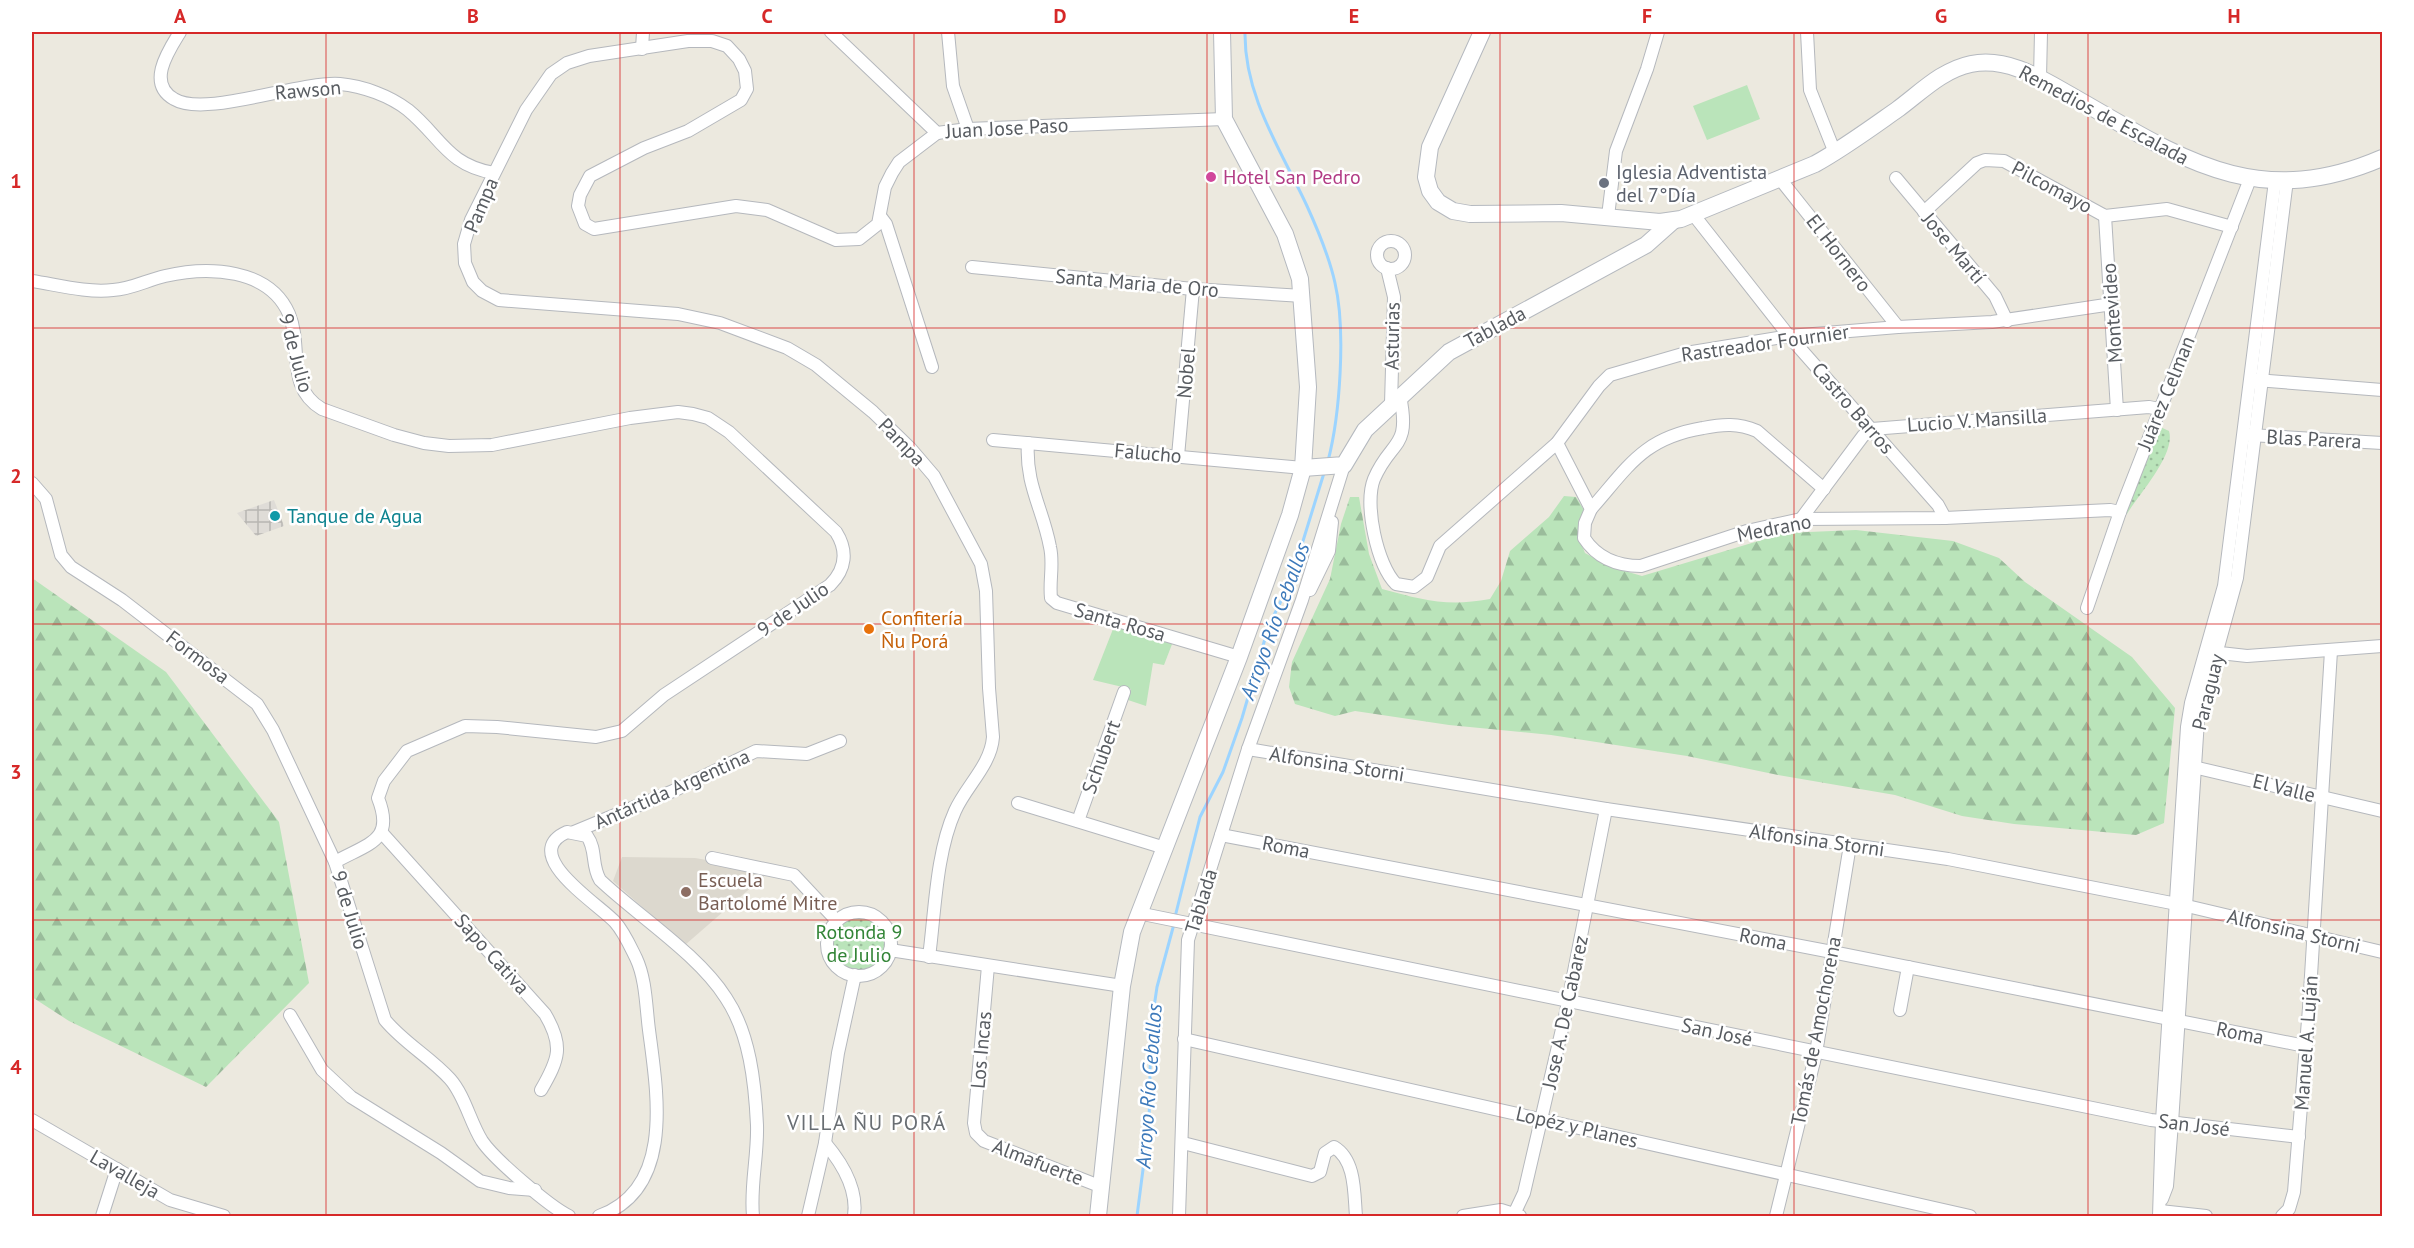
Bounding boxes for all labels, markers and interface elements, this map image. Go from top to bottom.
text: A [174,3,187,29]
text: B [467,3,479,29]
text: C [761,3,773,29]
text: D [1054,3,1067,29]
text: E [1349,3,1359,29]
text: F [1642,3,1652,29]
text: G [1935,3,1947,29]
text: H [2227,3,2241,29]
street label: Remedios de Escalada [2015,59,2193,171]
street label: Rawson [274,74,342,106]
street label: Juan Jose Paso [944,112,1069,144]
street label: Pilcomayo [2007,155,2097,219]
place label: Iglesia Adventista del 7°Día [1616,159,1767,208]
place label: Hotel San Pedro [1223,164,1361,190]
text: 1 [10,168,22,194]
marker: Hotel San Pedro [1204,170,1218,184]
street label: Pampa [458,174,504,236]
marker: Iglesia Adventista del 7°Día [1597,176,1611,190]
street label: Jose Martí [1916,206,1992,289]
street label: El Hornero [1801,209,1877,297]
street label: Montevideo [2096,262,2128,364]
street label: Santa Maria de Oro [1054,263,1220,303]
street label: Tablada [1460,300,1530,354]
street label: Asturias [1378,302,1406,370]
street label: 9 de Julio [273,311,319,395]
street label: Rastreador Fournier [1679,318,1851,368]
street label: Juárez Celman [2131,332,2201,455]
street label: Nobel [1171,346,1201,400]
street label: Castro Barros [1806,357,1900,459]
street label: Lucio V. Mansilla [1906,402,2048,438]
street label: Pampa [873,412,931,472]
street label: Blas Parera [2266,424,2362,454]
street label: Falucho [1113,437,1183,469]
text: 2 [10,463,22,489]
place label: Tanque de Agua [287,503,422,529]
street label: Medrano [1735,508,1813,548]
marker: Tanque de Agua [268,509,282,523]
water label: Arroyo Río Ceballos [1233,538,1316,704]
street label: 9 de Julio [752,576,834,642]
street label: Santa Rosa [1071,597,1169,647]
place label: Confitería Ñu Porá [881,605,963,654]
marker: Confitería Ñu Porá [862,622,876,636]
street label: Formosa [161,625,235,689]
street label: Paraguay [2186,650,2230,733]
street label: Schubert [1076,716,1126,797]
street label: Alfonsina Storni [1268,740,1406,788]
street label: Antártida Argentina [590,743,754,835]
text: 3 [10,759,22,785]
street label: El Valle [2250,768,2318,808]
street label: Alfonsina Storni [1748,818,1886,862]
street label: Roma [1260,830,1312,864]
street label: Tablada [1179,866,1223,936]
street label: 9 de Julio [326,867,374,953]
place label: Escuela Bartolomé Mitre [698,867,838,916]
marker: Escuela Bartolomé Mitre [679,885,693,899]
street label: Alfonsina Storni [2225,903,2363,959]
street label: Sapo Cativa [449,908,535,1000]
park label: Rotonda 9 de Julio [816,919,902,968]
street label: Roma [1737,922,1789,956]
street label: Jose A. De Cabarez [1536,933,1594,1092]
street label: Tomás de Amochorena [1785,934,1847,1128]
street label: Manuel A. Luján [2288,975,2324,1111]
water label: Arroyo Río Ceballos [1129,1002,1168,1170]
street label: Los Incas [965,1010,997,1090]
street label: San José [1679,1012,1755,1052]
street label: Roma [2214,1016,2266,1050]
text: 4 [10,1054,22,1080]
street label: Lopéz y Planes [1513,1100,1641,1154]
street label: San José [2157,1108,2231,1142]
district label: VILLA ÑU PORÁ [786,1109,947,1136]
street label: Almafuerte [989,1133,1087,1191]
street label: Lavalleja [85,1144,165,1204]

